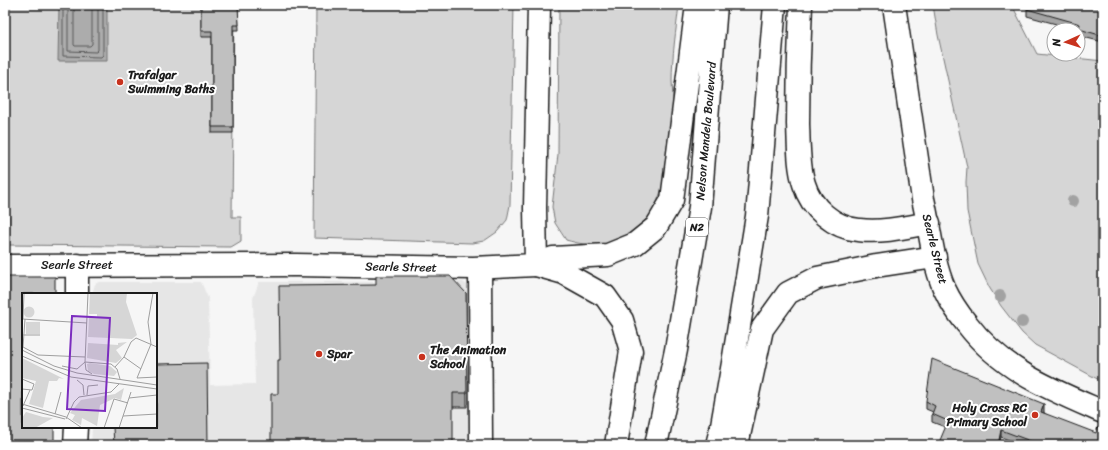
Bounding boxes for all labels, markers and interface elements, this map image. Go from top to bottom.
north arrow [1046,22,1086,62]
text: N [1047,38,1066,48]
street label: Nelson Mandela Boulevard [689,59,723,201]
place label: Trafalgar Swimming Baths [127,64,215,100]
marker: Trafalgar Swimming Baths [115,77,125,87]
street label: Searle Street [916,211,954,287]
road number: N2 [686,218,708,236]
street label: Searle Street [41,254,113,276]
street label: Searle Street [365,255,437,279]
inset map [22,293,157,428]
place label: The Animation School [429,339,507,375]
place label: Spar [326,343,353,365]
marker: Spar [314,349,324,359]
marker: The Animation School [417,352,427,362]
place label: Holy Cross RC Primary School [947,397,1028,433]
marker: Holy Cross RC Primary School [1030,410,1040,420]

